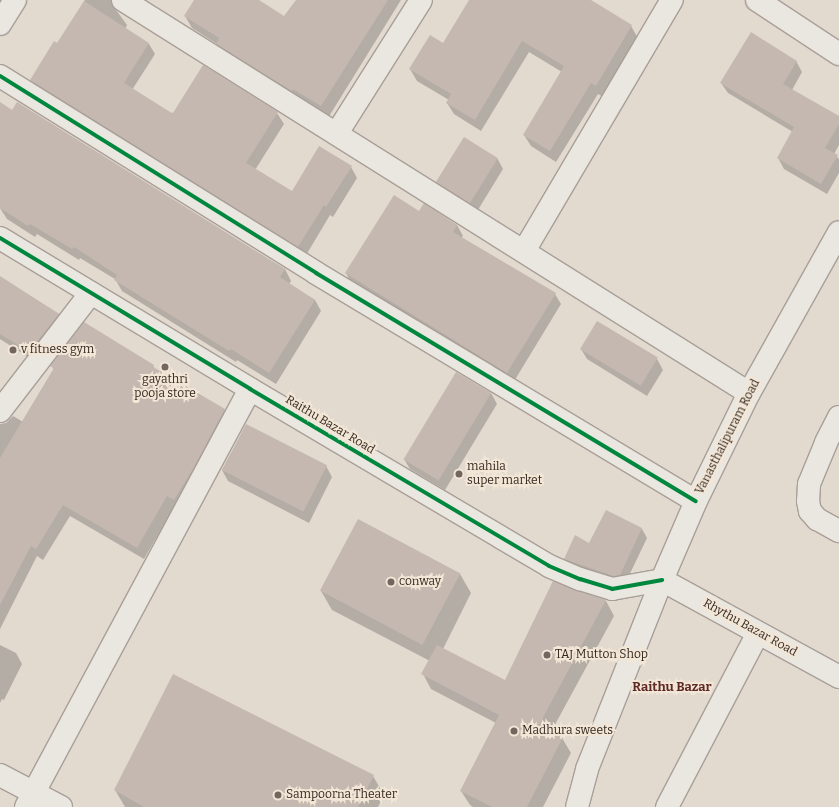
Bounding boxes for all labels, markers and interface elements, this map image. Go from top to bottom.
place label: v fitness gym [21,343,94,357]
marker: v fitness gym [8,345,18,355]
marker: gayathri pooja store [160,362,170,372]
place label: gayathri pooja store [134,373,196,401]
street label: Vanasthalipuram Road [693,377,763,497]
street label: Raithu Bazar Road [283,393,377,457]
place label: mahila super market [467,460,542,488]
marker: mahila super market [454,469,464,479]
place label: conway [399,575,441,589]
marker: conway [386,577,396,587]
street label: Rhythu Bazar Road [700,596,800,660]
place label: TAJ Mutton Shop [555,648,648,662]
marker: TAJ Mutton Shop [542,650,552,660]
district label: Raithu Bazar [632,679,712,695]
place label: Madhura sweets [522,724,613,738]
marker: Madhura sweets [509,726,519,736]
place label: Sampoorna Theater [286,788,397,802]
marker: Sampoorna Theater [273,790,283,800]

